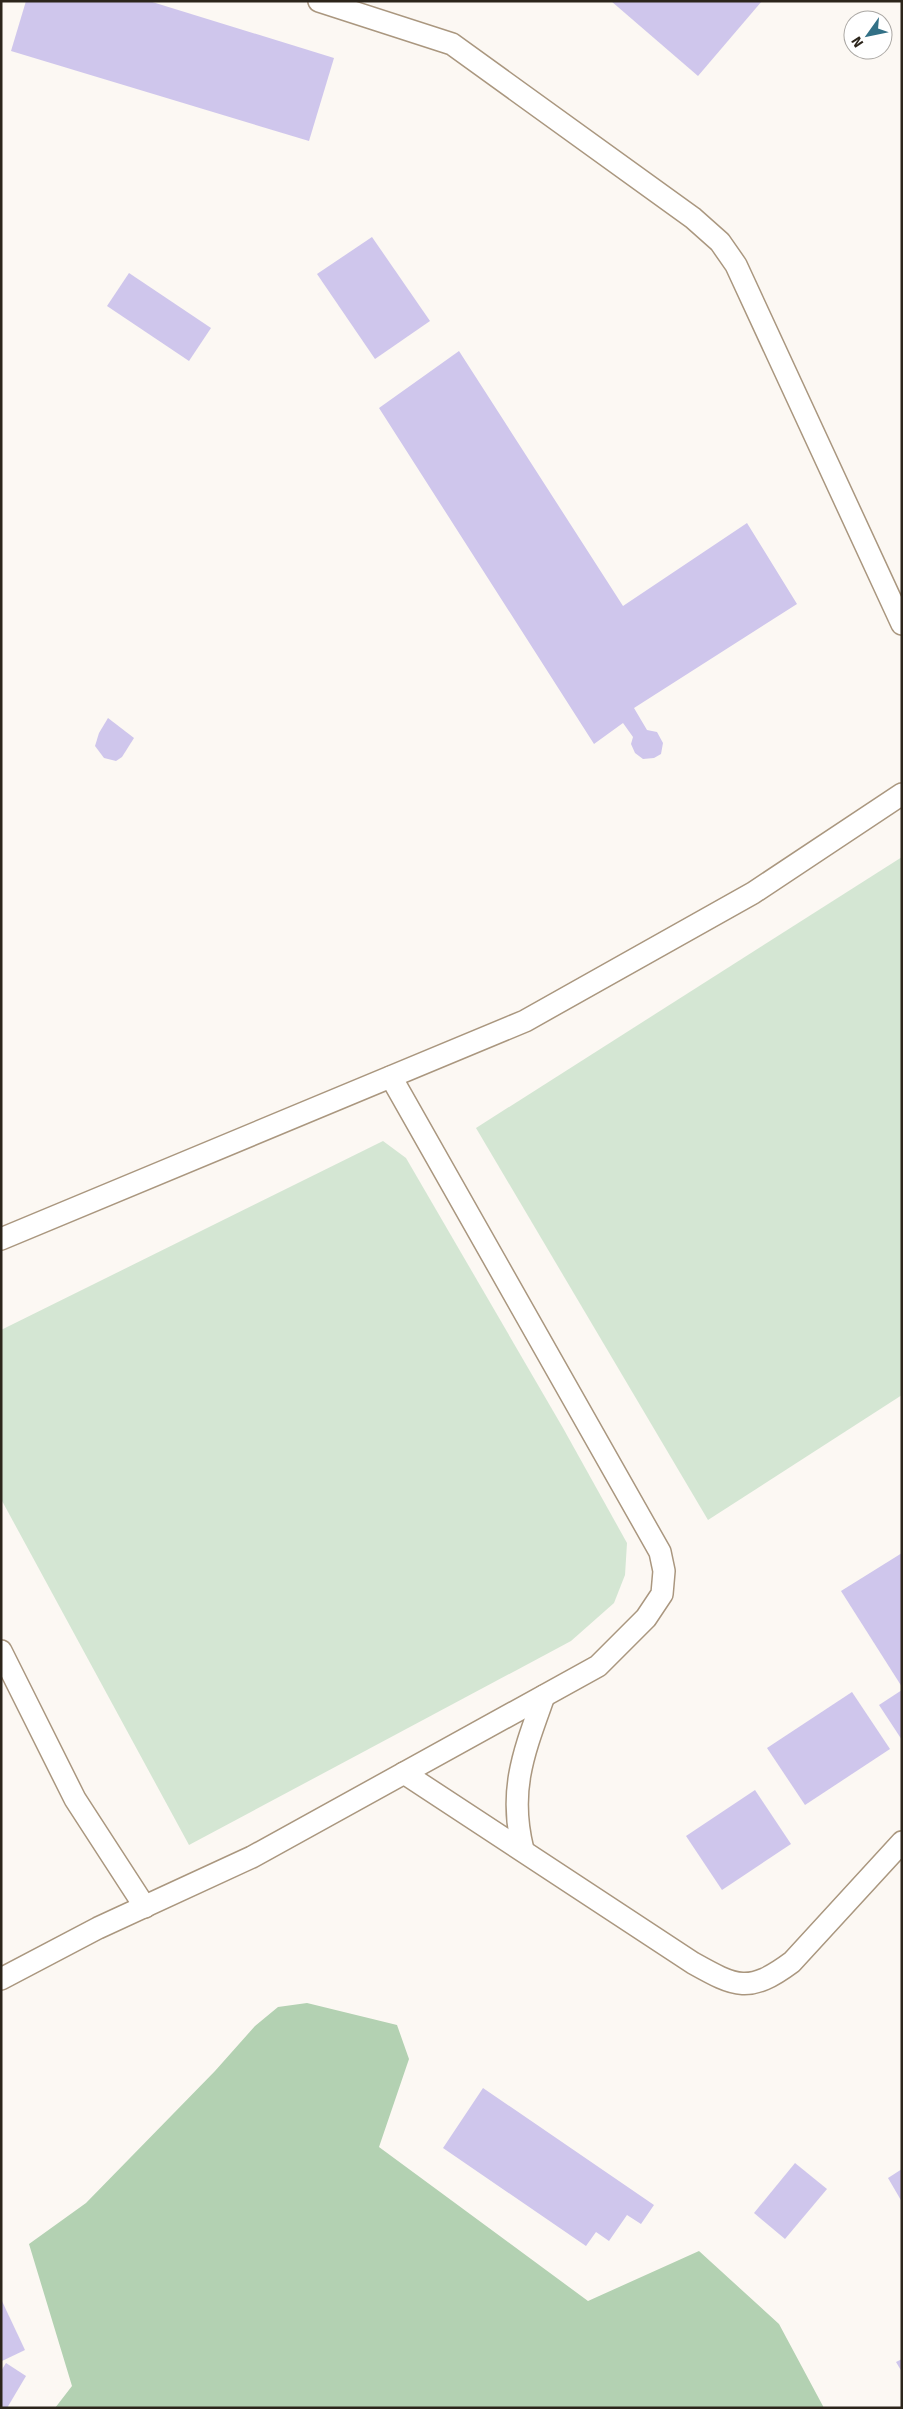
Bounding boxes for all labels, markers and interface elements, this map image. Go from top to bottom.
north arrow [843,10,893,60]
text: N [848,33,867,51]

